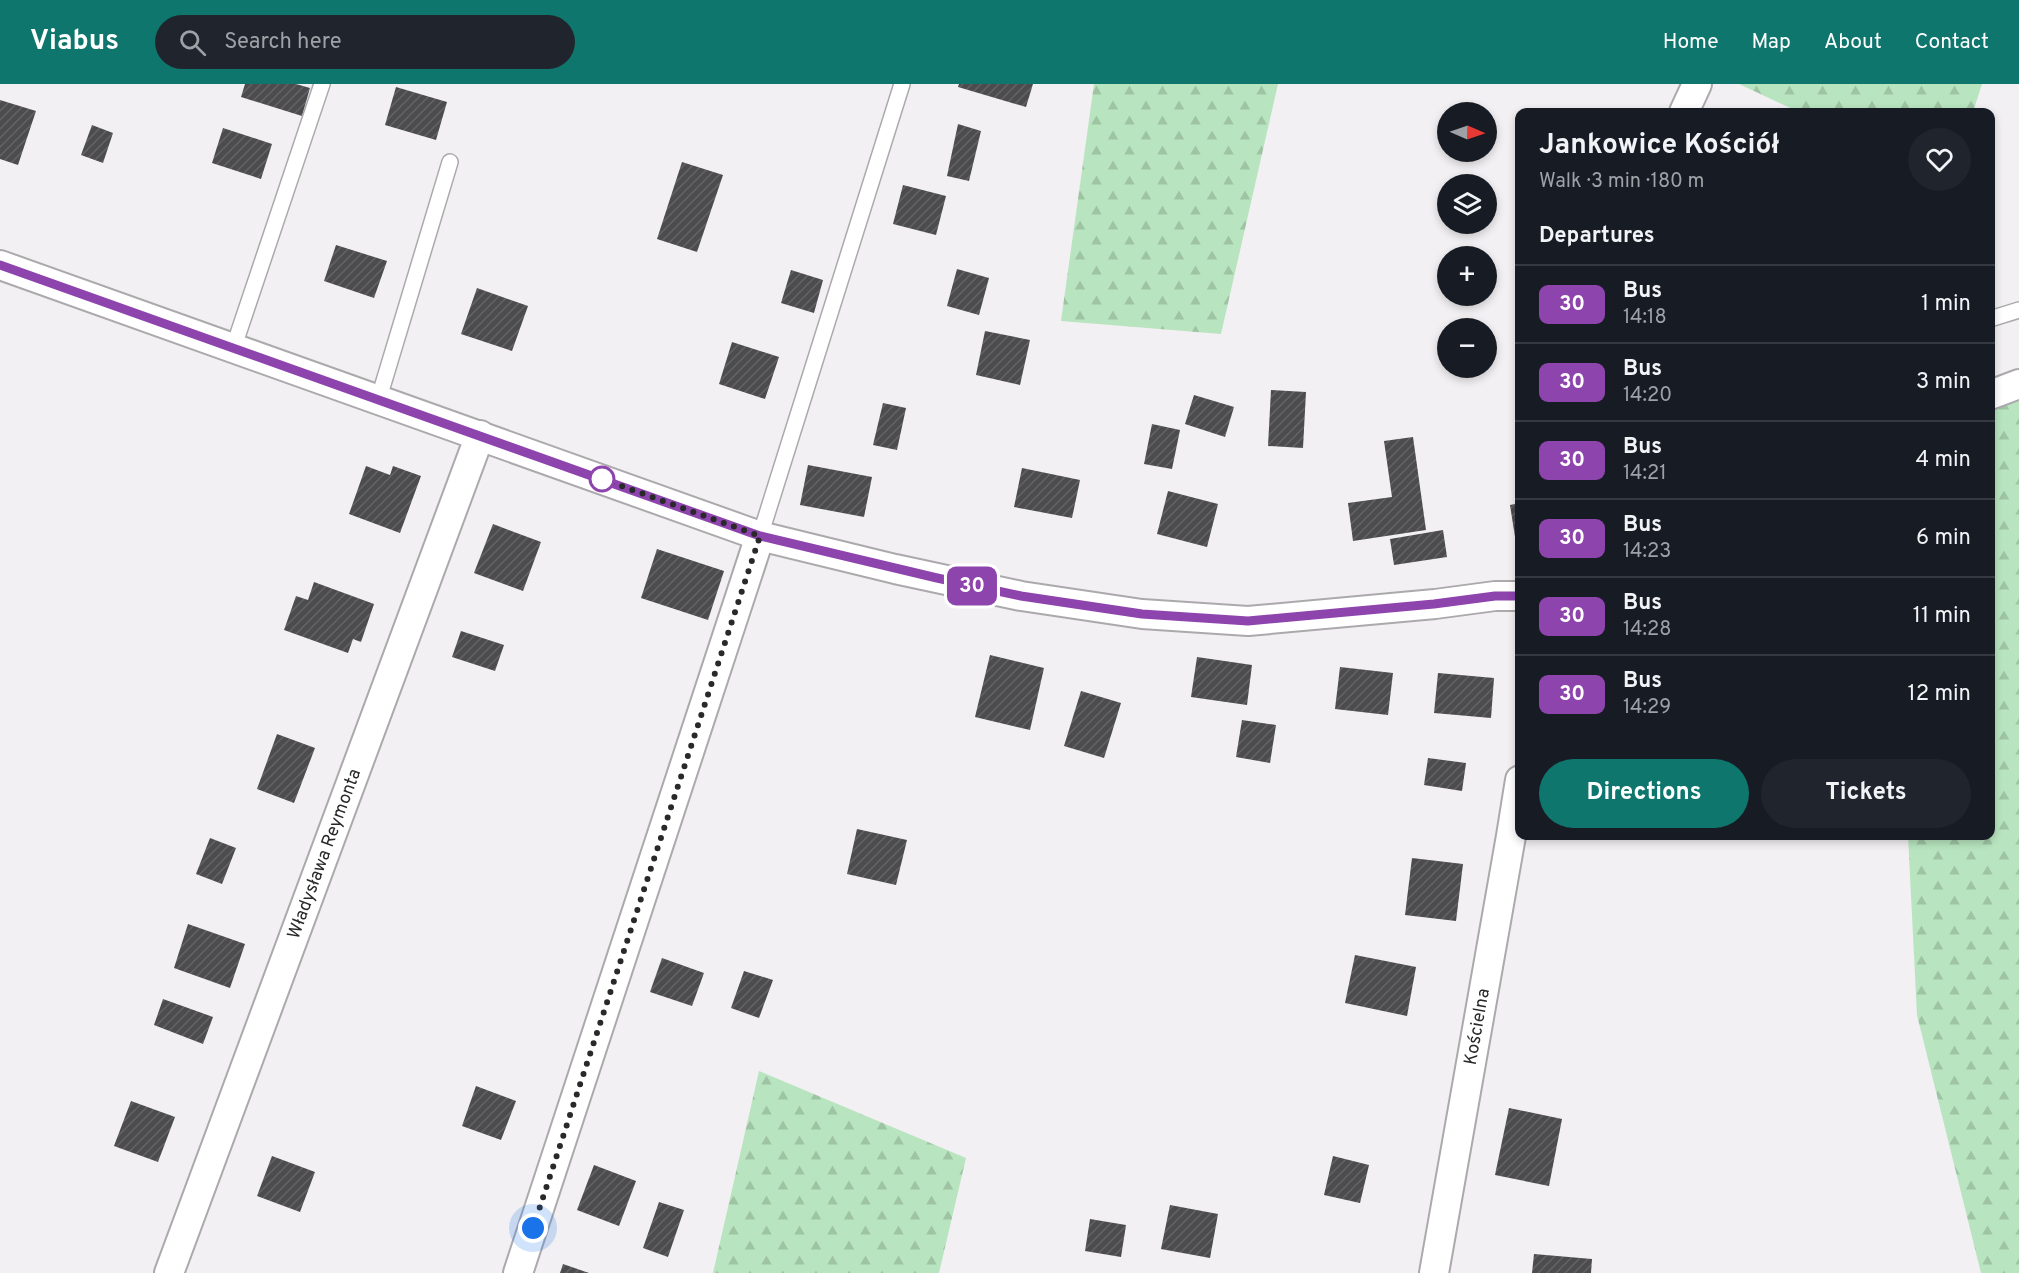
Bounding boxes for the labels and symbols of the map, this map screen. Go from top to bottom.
north arrow [1437,102,1497,162]
unlabelled marker [589,466,615,492]
line badge: 30 [945,566,999,606]
street label: Władysława Reymonta [282,766,367,942]
street label: Kościelna [1459,987,1495,1067]
your location [518,1213,548,1243]

